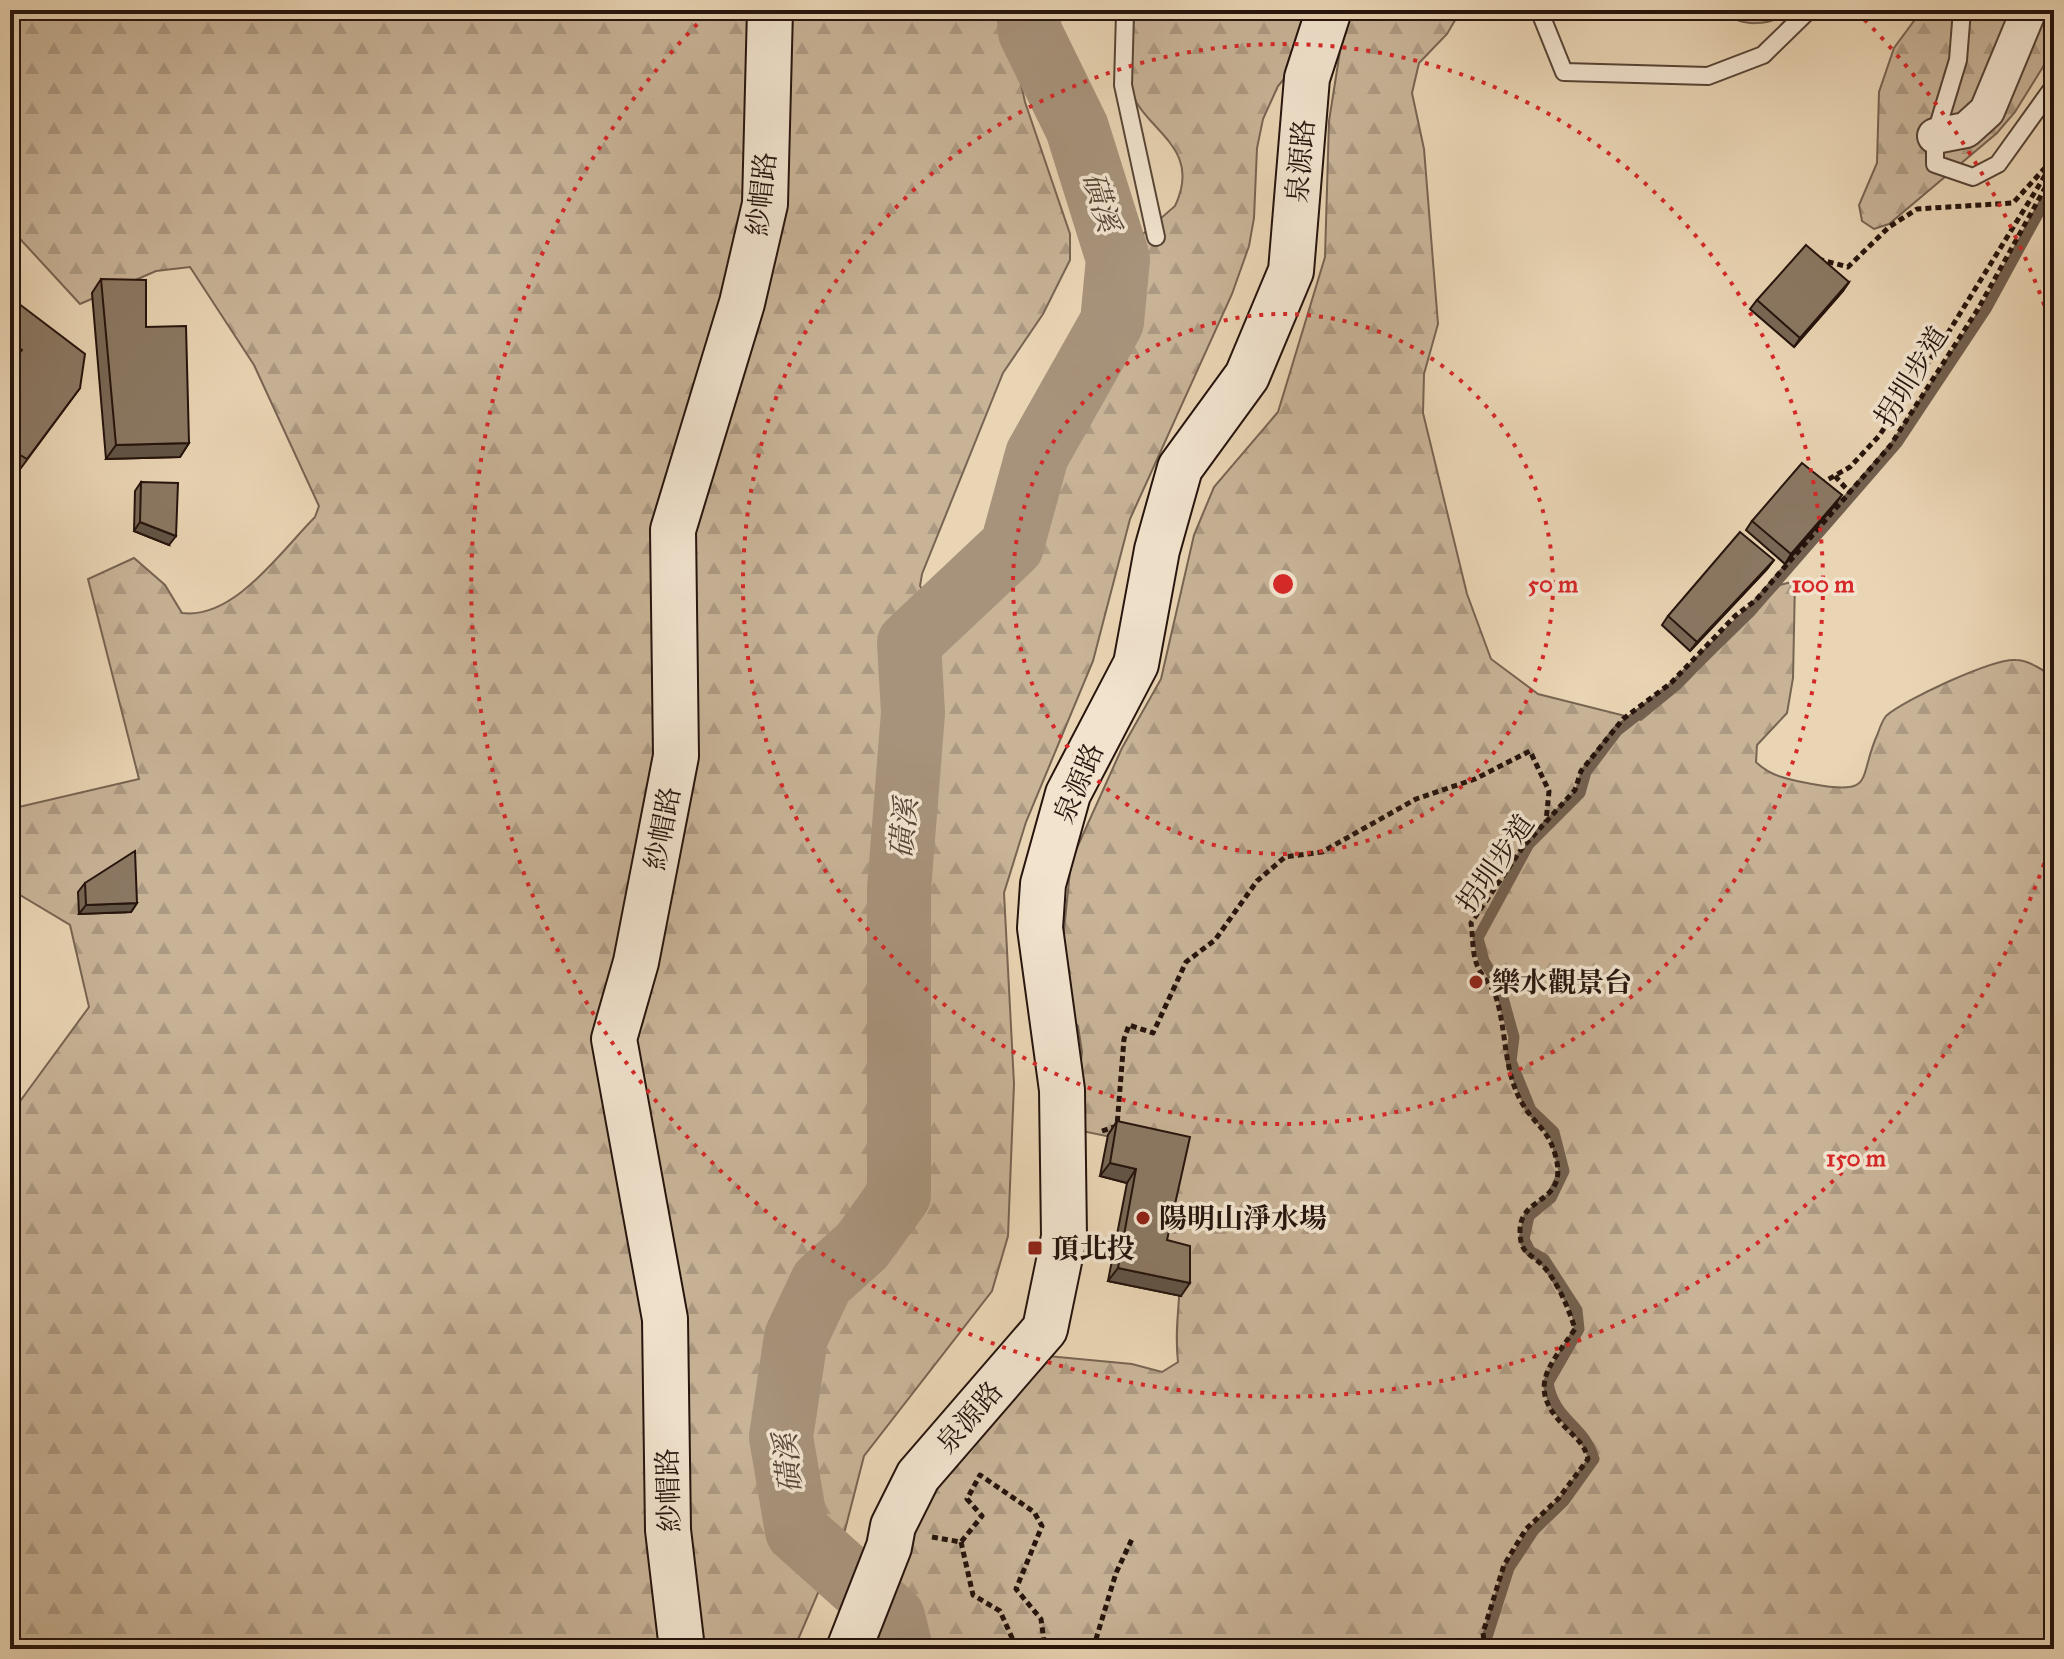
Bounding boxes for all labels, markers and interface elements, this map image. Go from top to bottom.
street label: 泉源路 [1279,118,1322,204]
street label: 紗帽路 [740,150,783,238]
water label: 磺溪 [1075,168,1128,239]
street label: 拐圳步道 [1867,319,1956,433]
text: 50 m [1528,569,1579,599]
text: 100 m [1792,569,1855,599]
centre of rings [1269,570,1297,598]
street label: 泉源路 [1046,738,1111,829]
street label: 紗帽路 [637,784,688,873]
water label: 磺溪 [883,794,925,859]
street label: 拐圳步道 [1449,807,1542,919]
place label: 樂水觀景台 [1492,965,1632,1000]
marker: 樂水觀景台 [1467,973,1485,991]
text: 150 m [1826,1143,1887,1173]
place label: 陽明山淨水場 [1159,1201,1327,1236]
marker: 陽明山淨水場 [1134,1209,1152,1227]
place label: 頂北投 [1051,1231,1135,1266]
marker: 頂北投 [1026,1239,1044,1257]
street label: 泉源路 [929,1374,1010,1461]
water label: 磺溪 [767,1428,809,1495]
street label: 紗帽路 [650,1447,687,1533]

